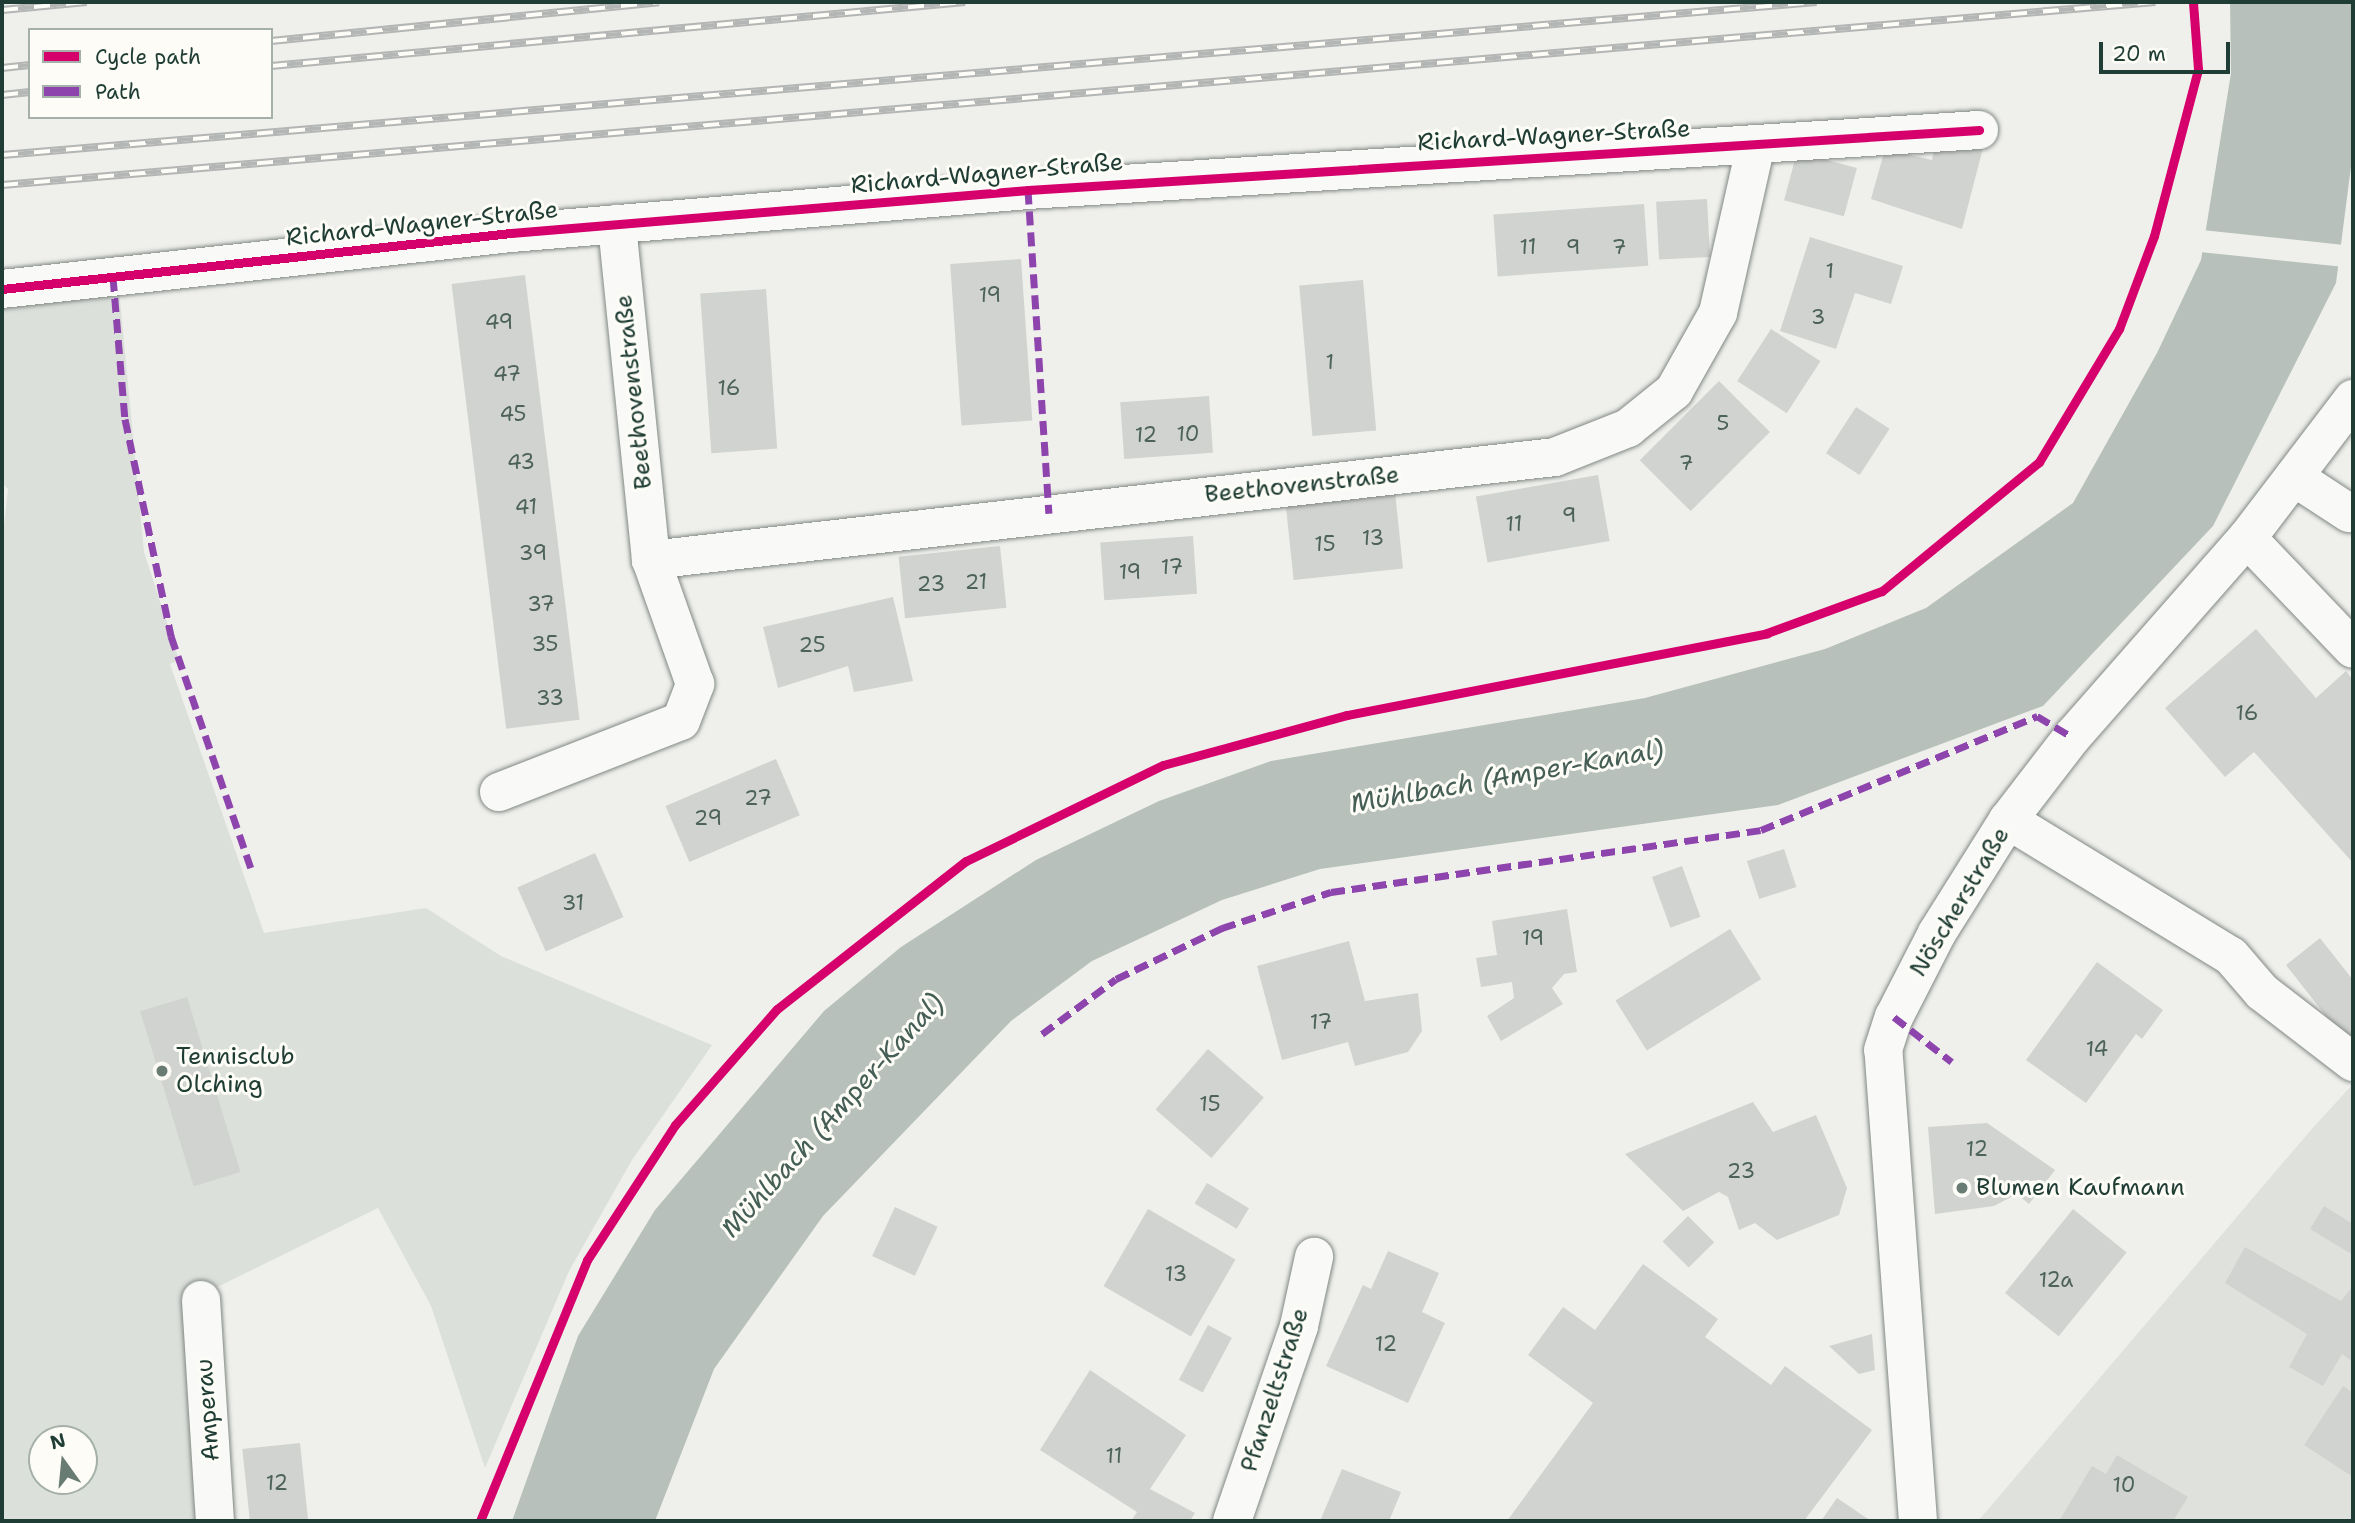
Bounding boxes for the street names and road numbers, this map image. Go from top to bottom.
street label: Richard-Wagner-Straße [1417,114,1691,158]
street label: Richard-Wagner-Straße [850,148,1124,200]
street label: Richard-Wagner-Straße [284,195,560,253]
street label: Beethovenstraße [609,293,659,491]
street label: Beethovenstraße [1203,460,1401,510]
street label: Nöscherstraße [1904,822,2016,982]
street label: Pfanzeltstraße [1235,1304,1315,1476]
street label: Amperau [190,1358,226,1462]

